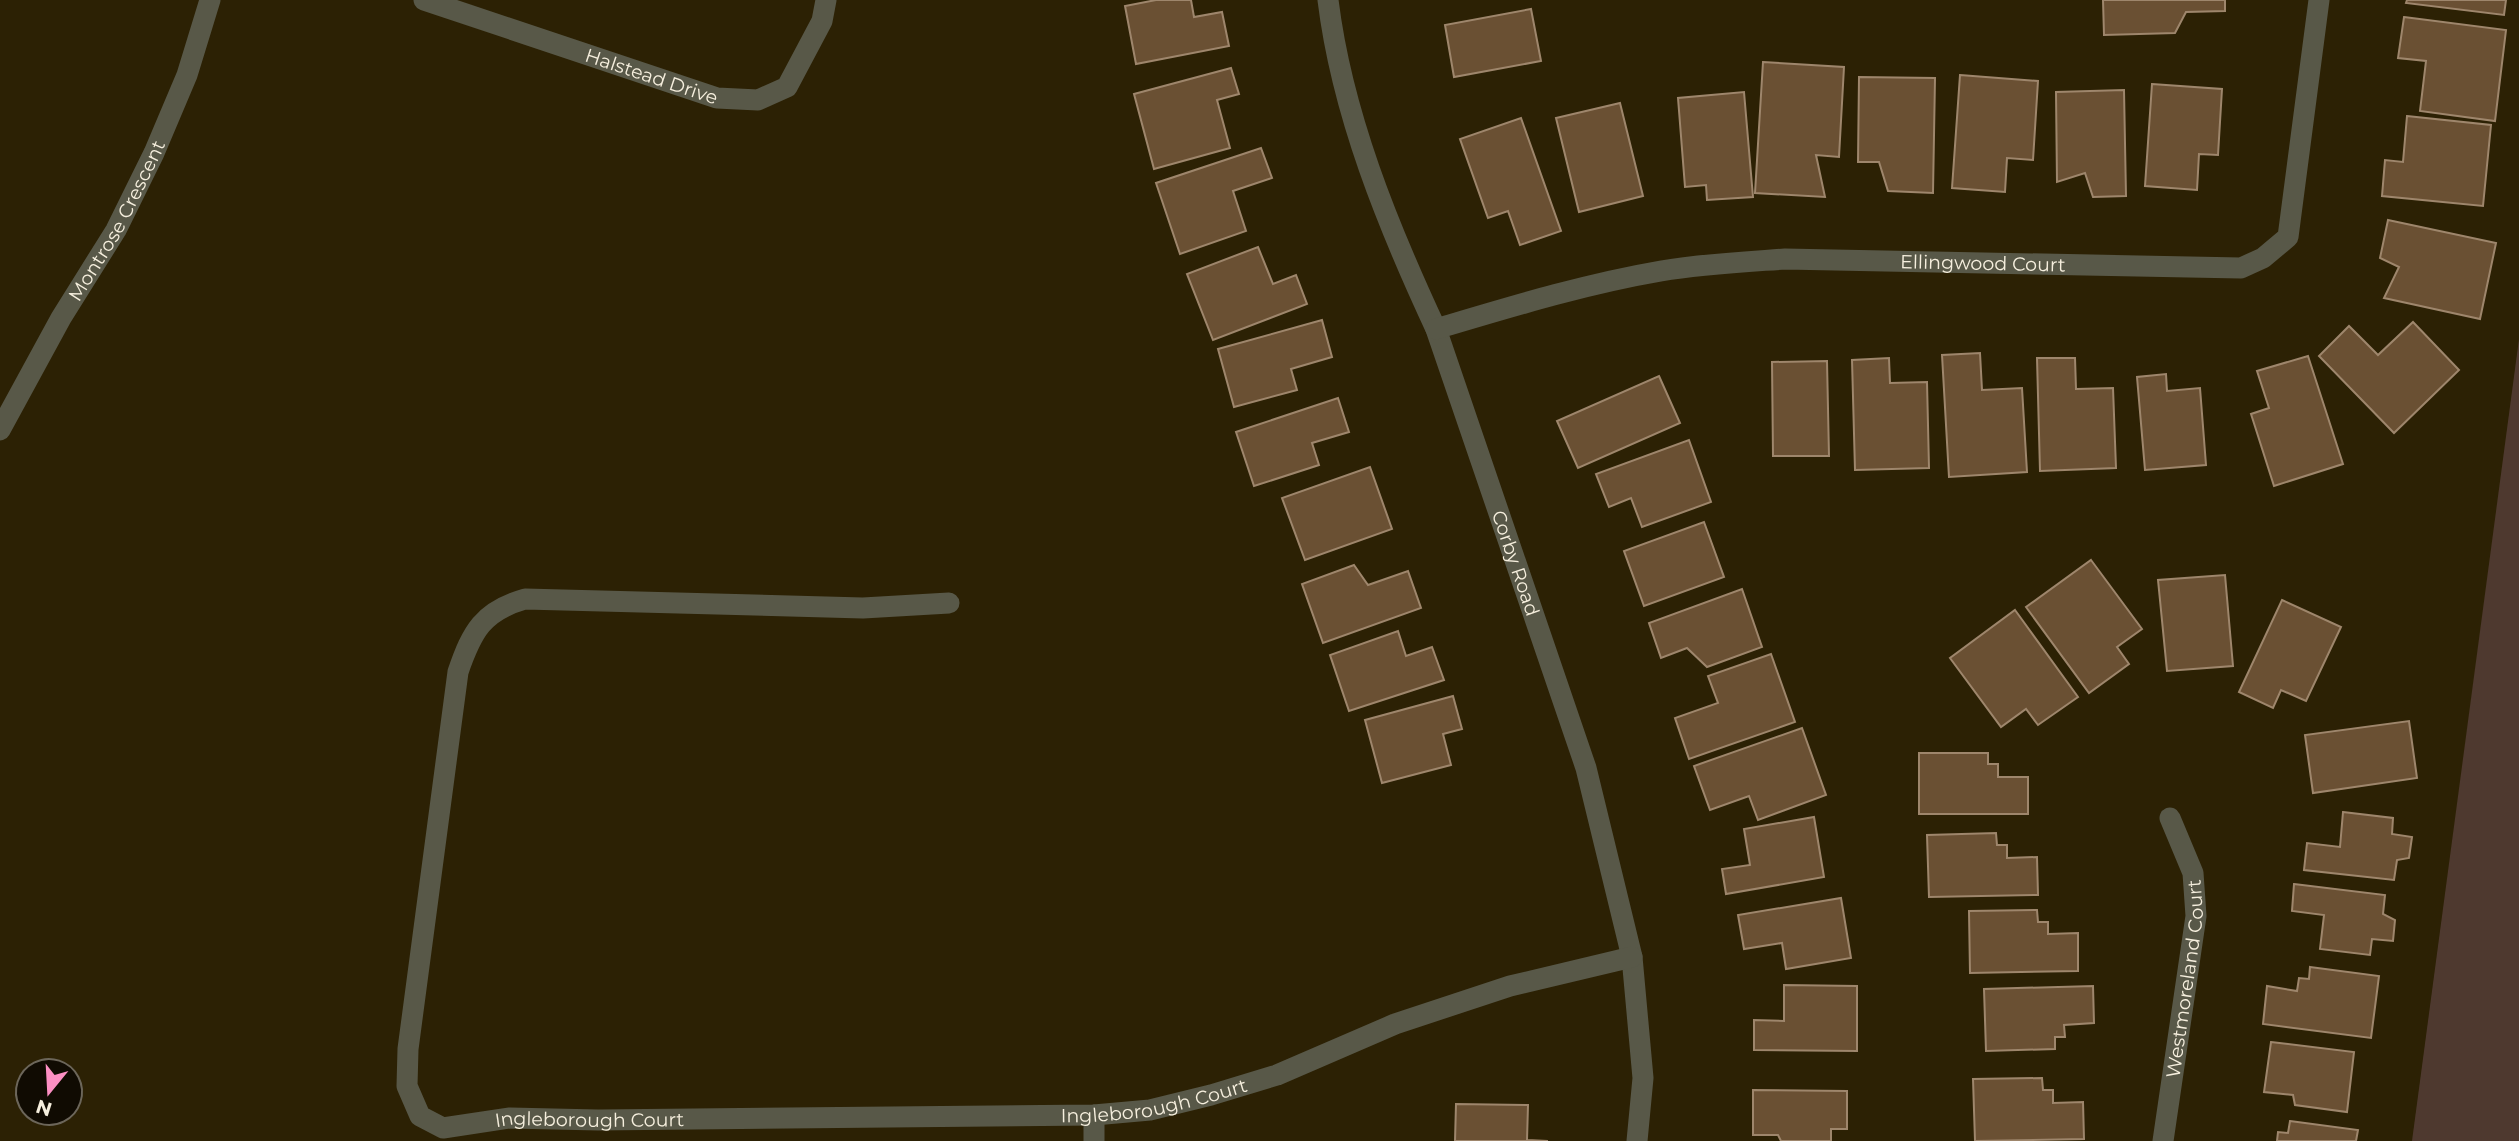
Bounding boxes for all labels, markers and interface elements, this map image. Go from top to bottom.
street label: Halstead Drive [582,44,721,109]
street label: Montrose Crescent [64,137,170,305]
street label: Ellingwood Court [1900,250,2066,277]
street label: Corby Road [1487,507,1544,619]
street label: Westmoreland Court [2161,878,2208,1079]
north arrow [14,1057,84,1127]
street label: Ingleborough Court [1061,1074,1250,1127]
text: N [33,1094,55,1121]
street label: Ingleborough Court [493,1107,684,1132]

